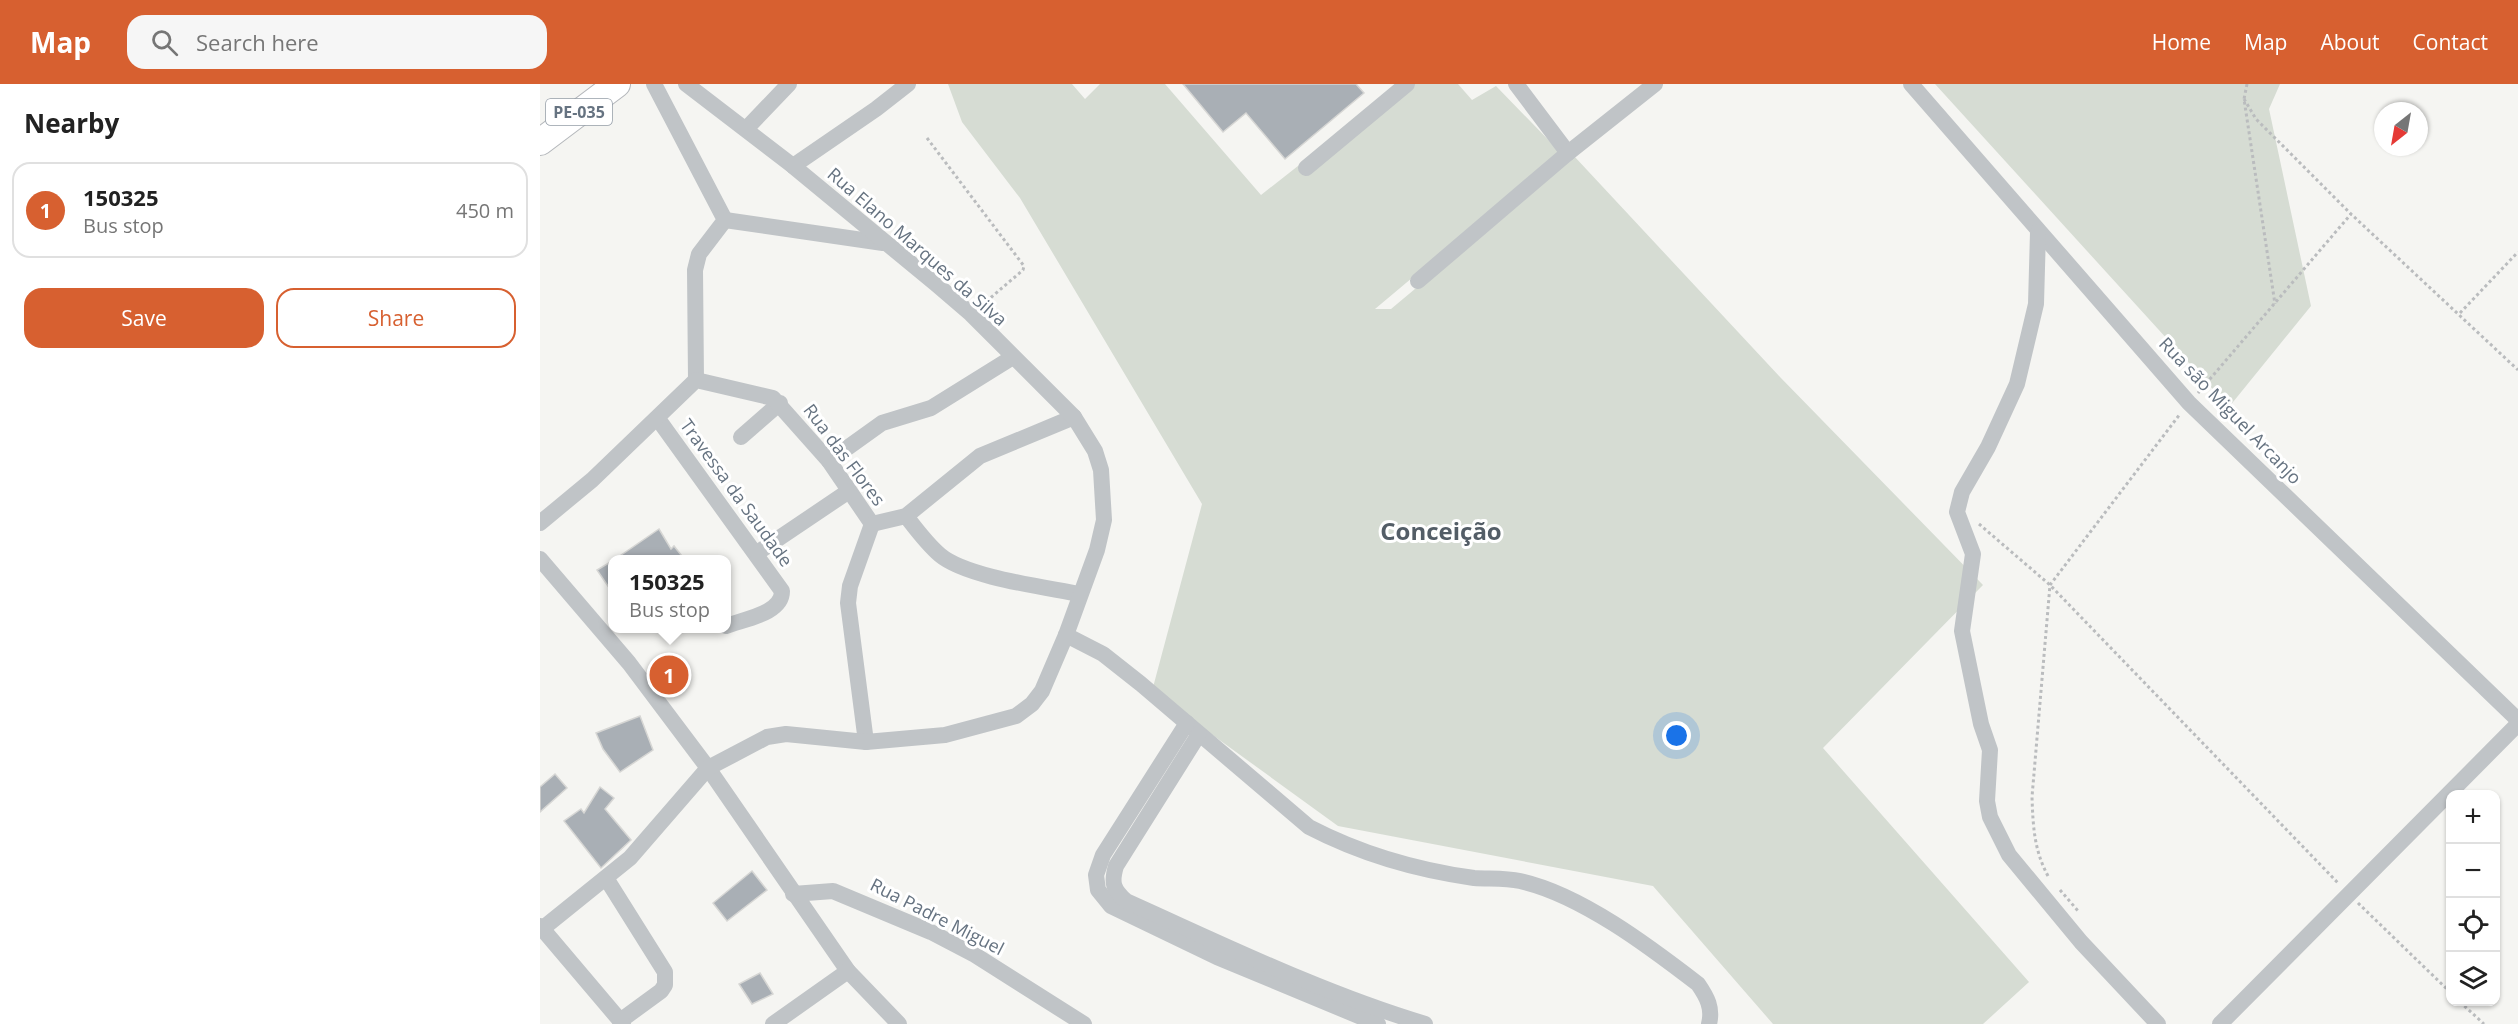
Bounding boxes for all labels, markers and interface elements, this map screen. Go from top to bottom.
search box [127,15,547,69]
text: Map [30,23,91,61]
icon: search [148,26,181,59]
text: Search here [196,27,319,57]
text: Home [2152,28,2211,56]
text: Map [2244,28,2287,56]
text: About [2320,28,2380,56]
text: Contact [2413,28,2488,56]
road number: PE-035 [546,99,612,125]
north arrow [2374,102,2428,156]
text: Nearby [24,105,119,141]
street label: Rua Elano Marques da Silva [823,162,1013,331]
text: 150325 [83,182,158,212]
text: 1 [40,197,51,224]
text: 450 m [456,197,514,224]
text: Bus stop [83,212,164,239]
button: Save [24,288,264,348]
button: Share [276,288,516,348]
street label: Rua são Miguel Arcanjo [2154,332,2307,489]
street label: Rua das Flores [799,399,891,510]
street label: Travessa da Saudade [675,414,799,571]
district label: Conceição [1380,514,1502,547]
popup [608,555,731,633]
text: 150325 [629,566,705,596]
text: Bus stop [629,596,710,623]
pin: 1 [650,652,688,698]
your location [1662,721,1691,750]
map controls [2446,790,2500,1006]
button: + [2446,790,2500,844]
button: − [2446,844,2500,898]
street label: Rua Padre Miguel [867,872,1008,960]
button: locate [2446,898,2500,952]
button: layers [2446,952,2500,1006]

